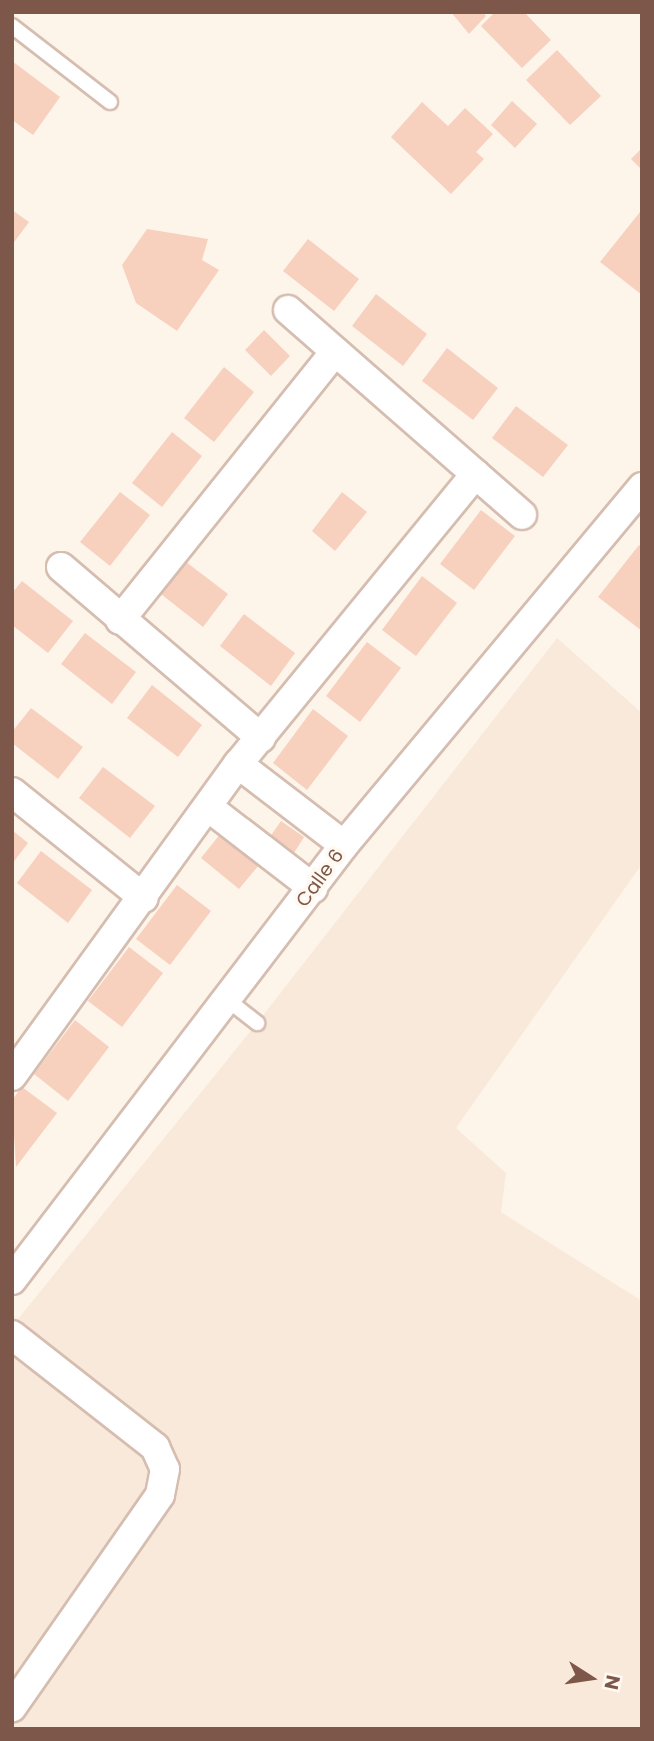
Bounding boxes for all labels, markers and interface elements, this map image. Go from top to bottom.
street label: Calle 6 [291,845,349,911]
north arrow [556,1643,626,1713]
text: N [597,1673,627,1692]

